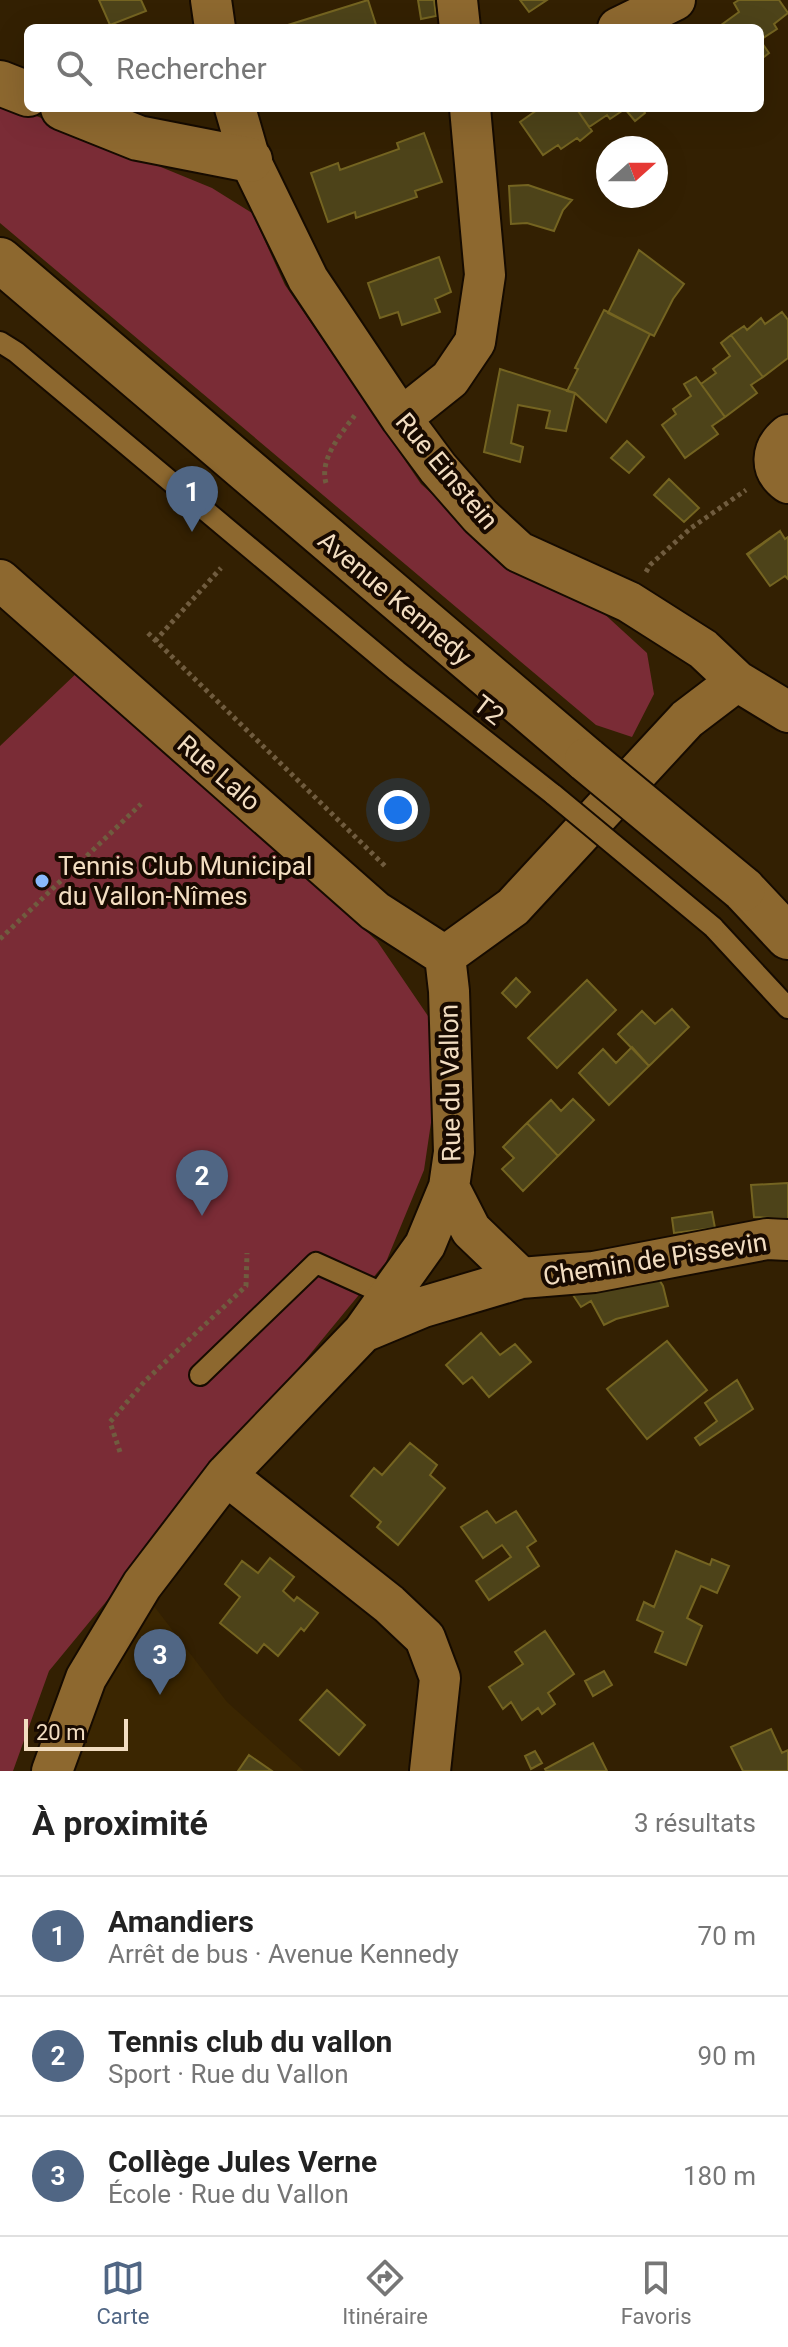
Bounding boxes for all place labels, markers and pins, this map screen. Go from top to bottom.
pin: 1 [166,466,218,532]
place label: Tennis Club Municipal du Vallon-Nîmes [58,851,312,911]
marker: Tennis Club Municipal du Vallon-Nîmes [33,872,51,890]
pin: 2 [176,1150,228,1216]
pin: 3 [134,1629,186,1695]

